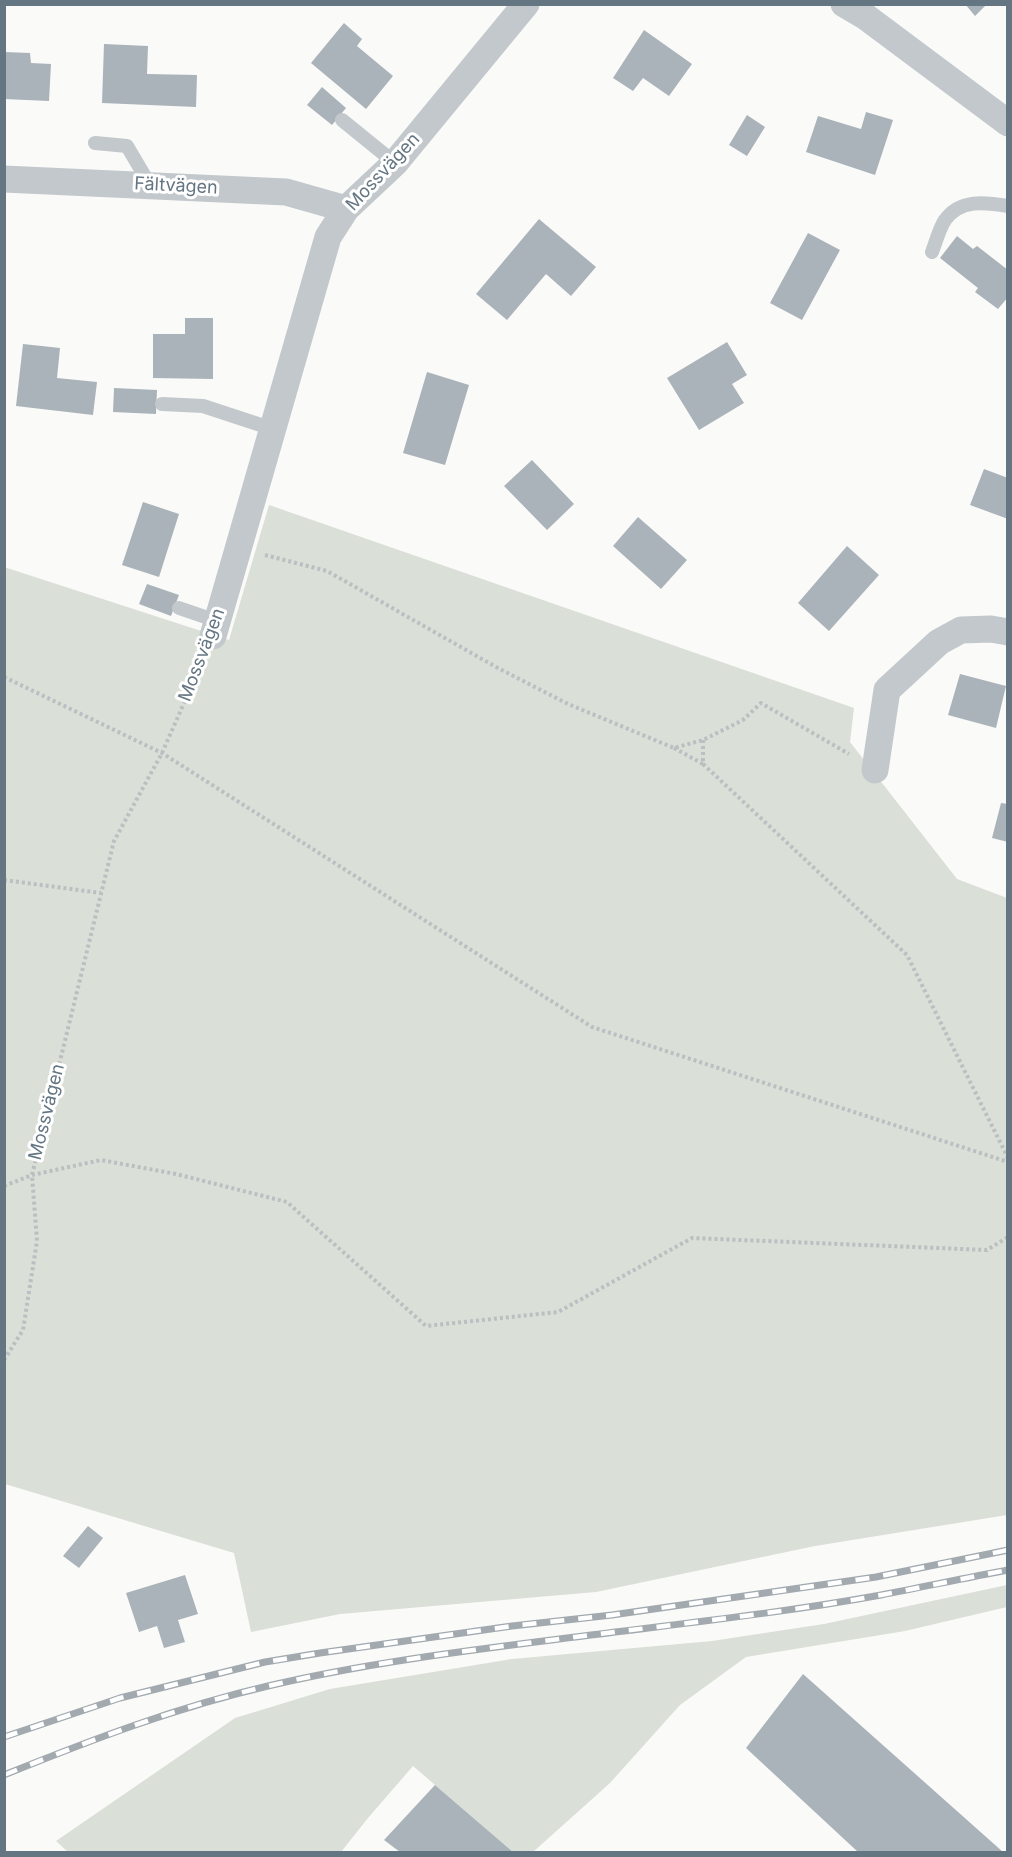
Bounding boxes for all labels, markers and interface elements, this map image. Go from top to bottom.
street label: Mossvägen [342,129,424,215]
street label: Fältvägen [134,173,218,199]
street label: Mossvägen [174,605,230,705]
street label: Mossvägen [25,1062,69,1162]

